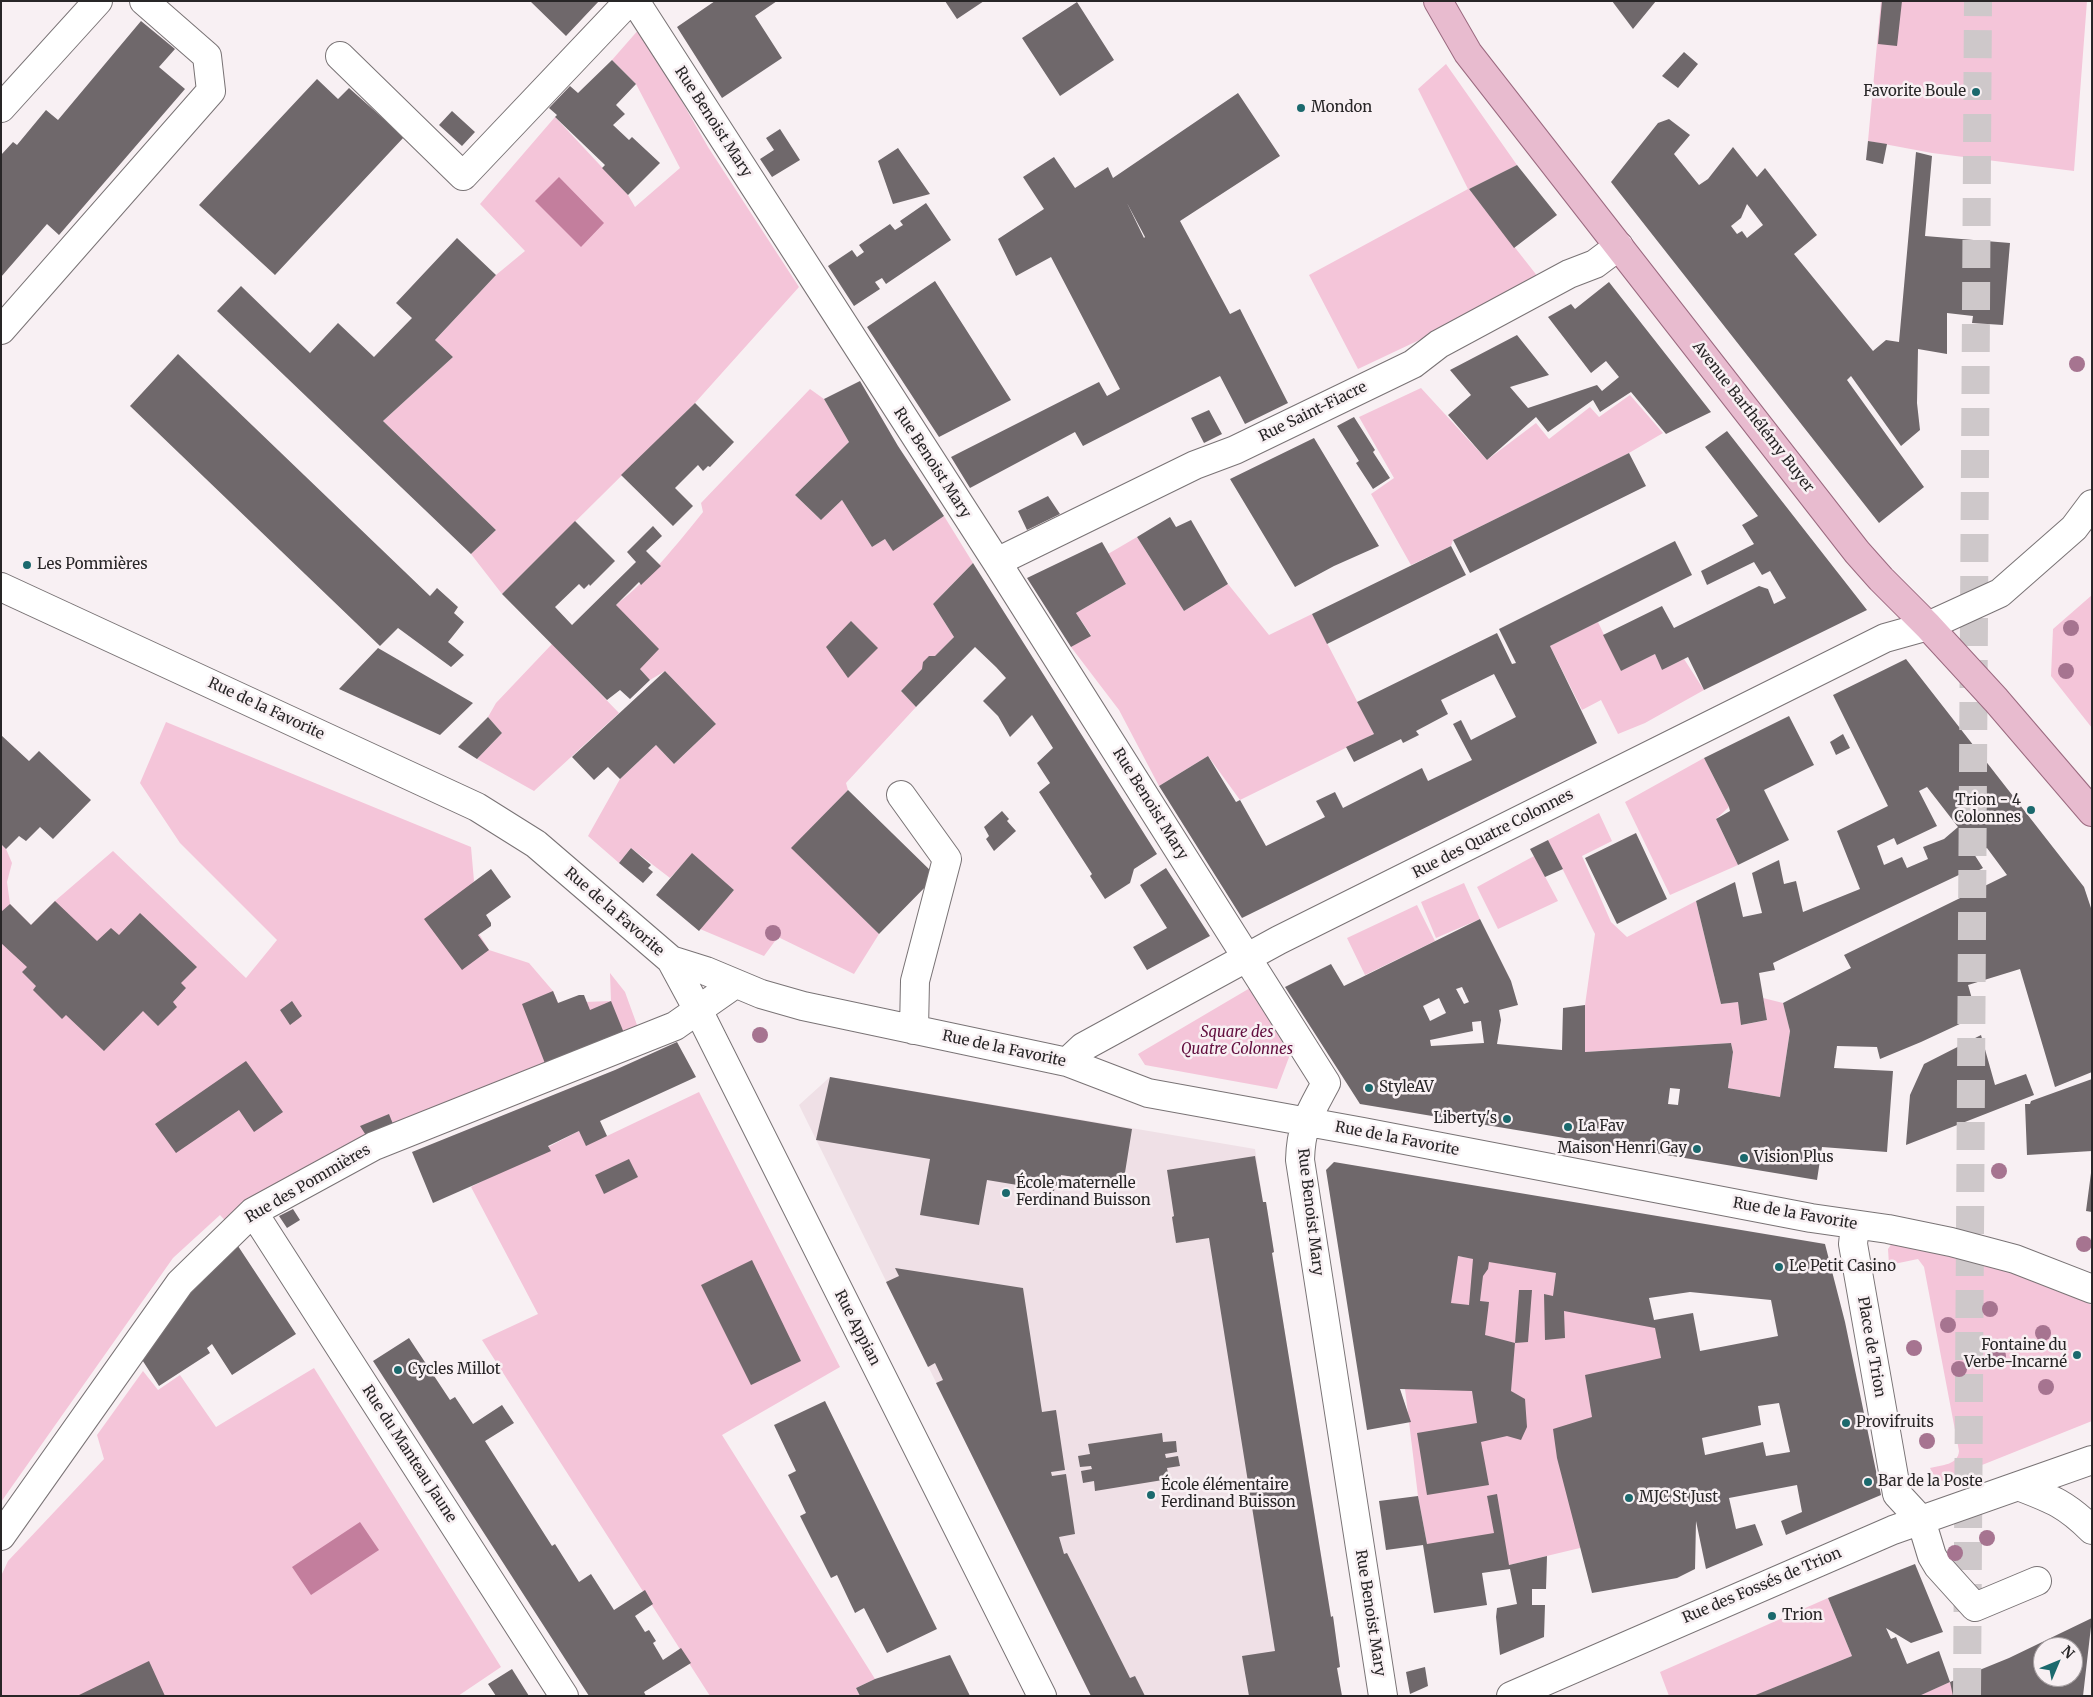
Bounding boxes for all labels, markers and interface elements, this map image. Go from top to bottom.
street label: Rue Benoist Mary [671,63,755,181]
place label: Favorite Boule [1863,83,1966,101]
marker: Favorite Boule [1970,86,1982,98]
place label: Mondon [1311,99,1372,117]
marker: Mondon [1295,102,1307,114]
street label: Avenue Barthélémy Buyer [1689,338,1817,496]
street label: Rue Saint-Fiacre [1256,378,1370,446]
street label: Rue Benoist Mary [890,404,974,522]
place label: Les Pommières [37,556,148,574]
marker: Les Pommières [21,559,33,571]
street label: Rue de la Favorite [205,674,327,744]
street label: Rue Benoist Mary [1108,745,1192,863]
street label: Rue des Quatre Colonnes [1410,786,1576,882]
place label: Trion - 4 Colonnes [1954,792,2021,827]
marker: Trion - 4 Colonnes [2025,804,2037,816]
street label: Rue de la Favorite [561,864,667,960]
park label: Square des Quatre Colonnes [1181,1024,1293,1059]
street label: Rue de la Favorite [941,1027,1067,1071]
place label: StyleAV [1379,1079,1434,1097]
marker: StyleAV [1363,1082,1375,1094]
place label: Liberty's [1433,1110,1497,1128]
marker: Liberty's [1501,1113,1513,1125]
street label: Rue de la Favorite [1333,1118,1461,1160]
place label: La Fav [1578,1118,1624,1136]
marker: La Fav [1562,1121,1574,1133]
place label: Maison Henri Gay [1557,1140,1687,1158]
street label: Rue des Pommières [242,1141,374,1227]
marker: Maison Henri Gay [1691,1143,1703,1155]
street label: Rue Benoist Mary [1293,1147,1327,1277]
place label: Vision Plus [1754,1149,1834,1167]
marker: Vision Plus [1738,1152,1750,1164]
place label: École maternelle Ferdinand Buisson [1016,1175,1151,1210]
marker: École maternelle Ferdinand Buisson [1000,1187,1012,1199]
street label: Rue de la Favorite [1731,1194,1859,1234]
place label: Le Petit Casino [1789,1258,1896,1276]
marker: Le Petit Casino [1773,1261,1785,1273]
street label: Rue Appian [830,1287,884,1369]
street label: Place de Trion [1853,1295,1889,1399]
place label: Fontaine du Verbe-Incarné [1964,1337,2067,1372]
marker: Fontaine du Verbe-Incarné [2071,1349,2083,1361]
place label: Cycles Millot [408,1361,501,1379]
marker: Cycles Millot [392,1364,404,1376]
street label: Rue du Manteau Jaune [358,1382,460,1526]
place label: Provifruits [1856,1414,1934,1432]
marker: Provifruits [1840,1417,1852,1429]
place label: Bar de la Poste [1878,1473,1982,1491]
marker: Bar de la Poste [1862,1476,1874,1488]
place label: École élémentaire Ferdinand Buisson [1161,1477,1296,1512]
marker: École élémentaire Ferdinand Buisson [1145,1489,1157,1501]
place label: MJC St Just [1639,1489,1718,1507]
marker: MJC St Just [1623,1492,1635,1504]
street label: Rue des Fossés de Trion [1680,1544,1844,1628]
street label: Rue Benoist Mary [1351,1548,1389,1678]
place label: Trion [1782,1607,1823,1625]
marker: Trion [1766,1610,1778,1622]
north arrow [2033,1637,2083,1687]
text: N [2058,1642,2078,1662]

